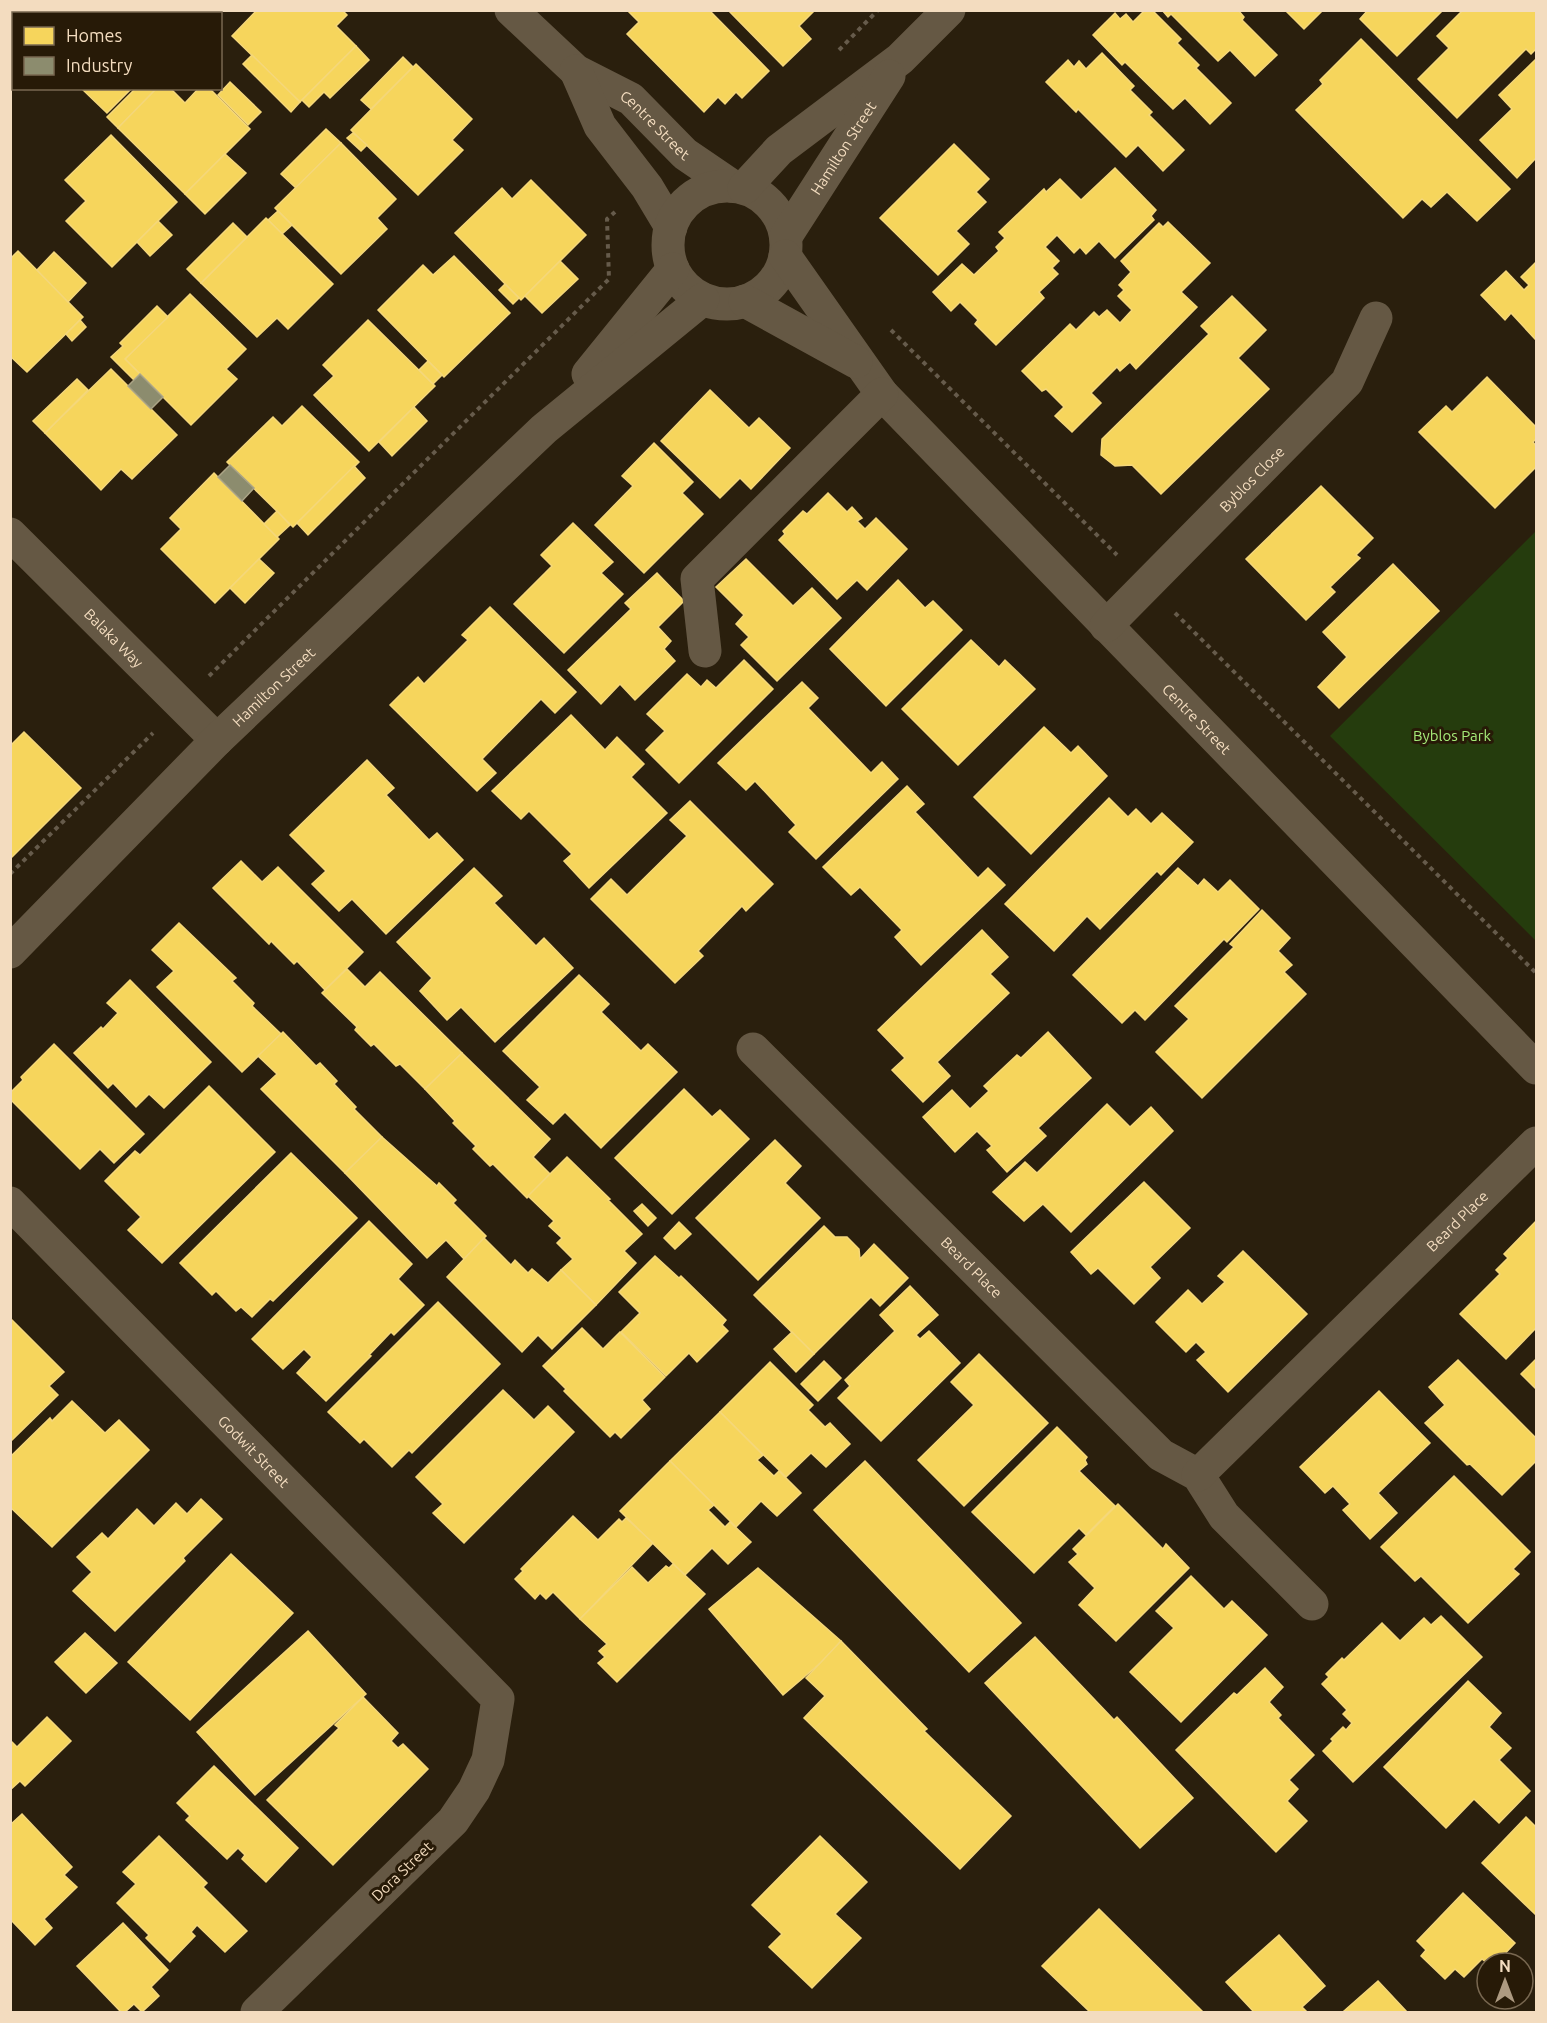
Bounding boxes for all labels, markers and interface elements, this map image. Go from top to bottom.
legend [12,12,222,90]
text: Homes [66,25,123,45]
text: Industry [66,55,133,75]
street label: Centre Street [618,87,693,163]
street label: Hamilton Street [807,98,879,197]
street label: Byblos Close [1216,443,1287,515]
street label: Balaka Way [81,605,147,671]
street label: Hamilton Street [229,643,318,730]
street label: Centre Street [1159,680,1235,757]
park label: Byblos Park [1413,727,1491,744]
street label: Beard Place [1423,1187,1491,1254]
street label: Beard Place [938,1233,1006,1301]
street label: Godwit Street [215,1412,293,1491]
street label: Dora Street [368,1838,436,1904]
north arrow [1475,1951,1535,2011]
text: N [1499,1957,1511,1975]

